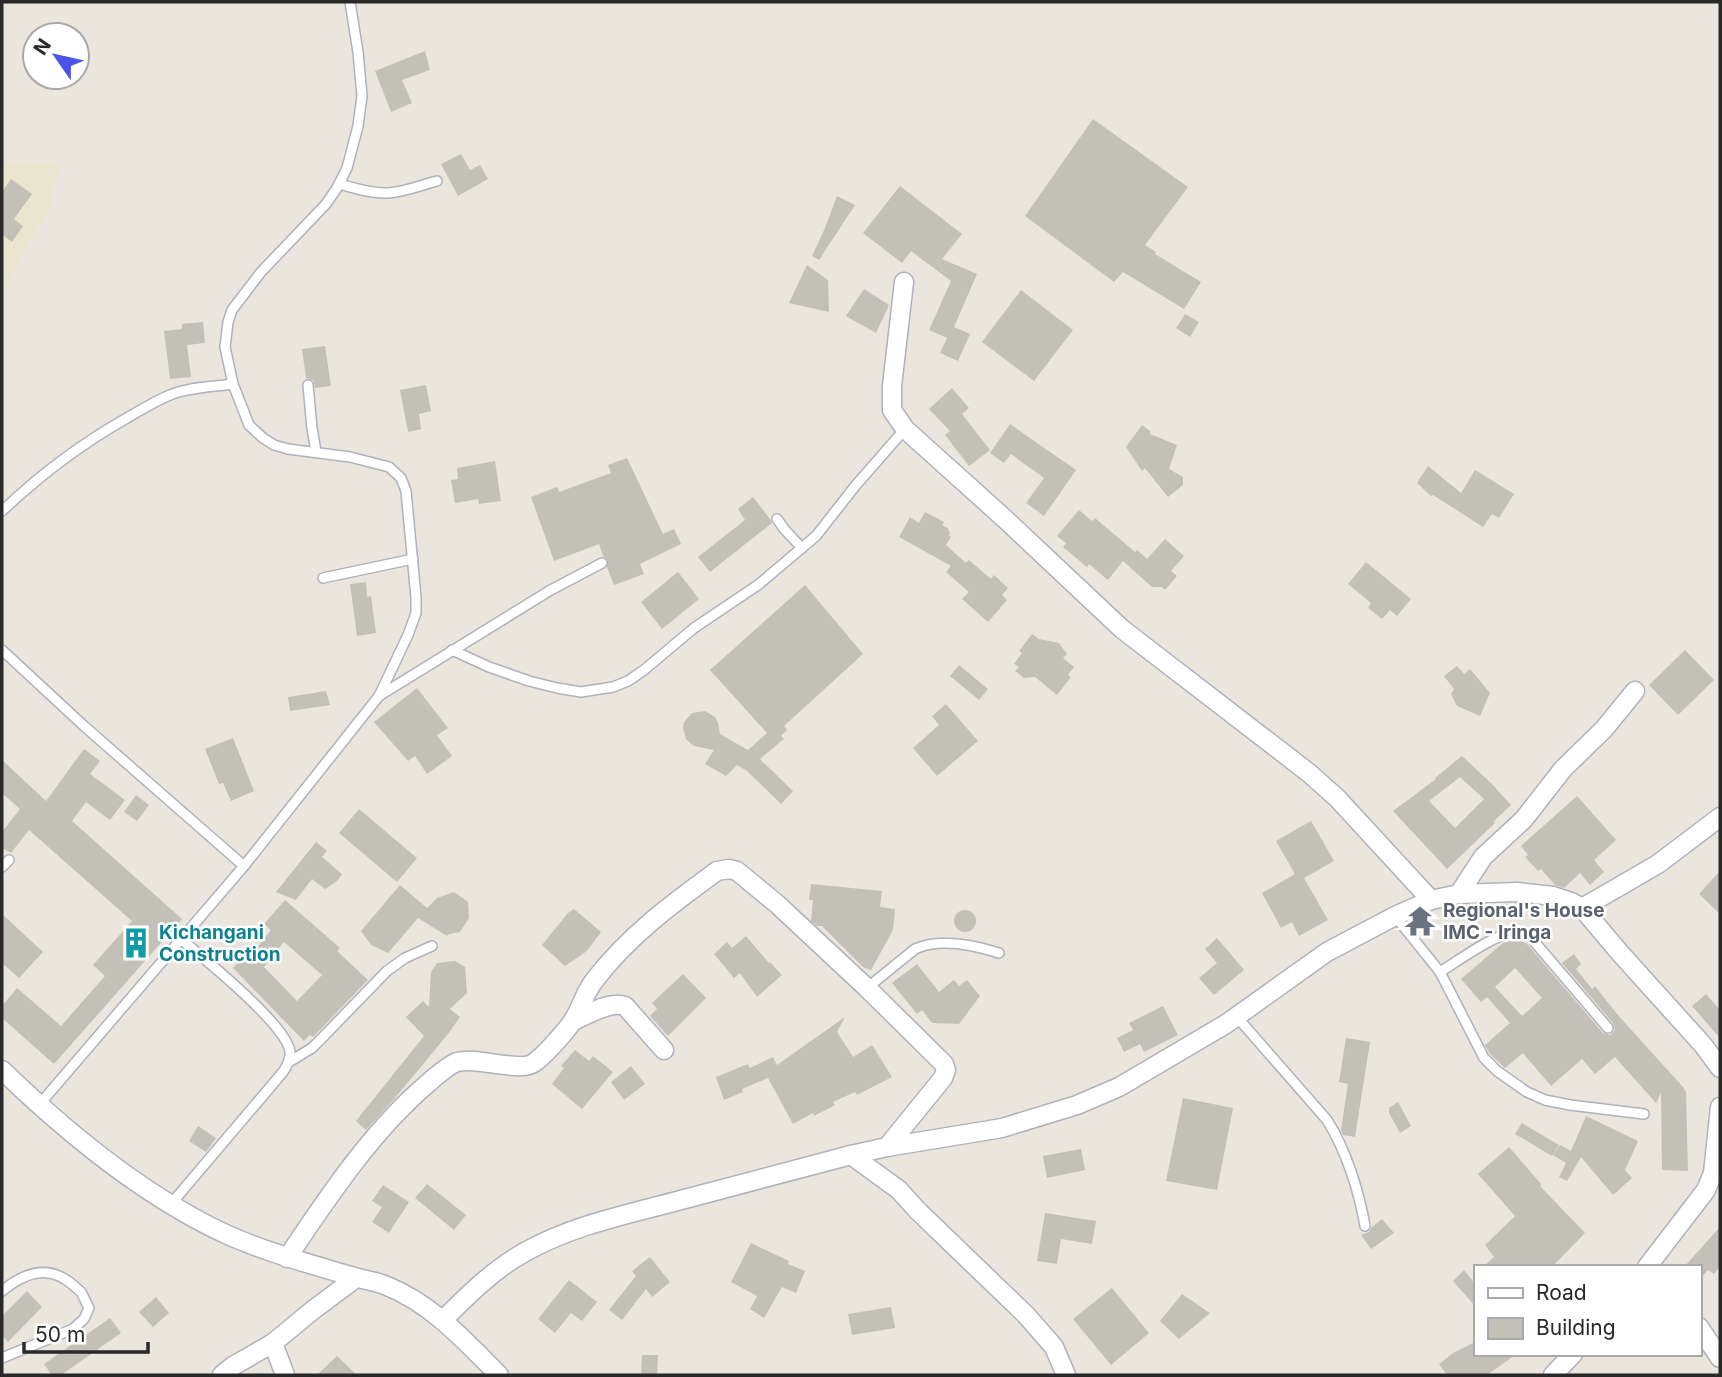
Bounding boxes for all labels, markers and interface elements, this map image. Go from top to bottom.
north arrow [21,21,91,91]
text: N [29,34,56,59]
place label: Regional's House IMC - Iringa [1443,899,1604,944]
temple icon: Regional's House IMC - Iringa [1403,904,1437,938]
place label: Kichangani Construction [159,921,280,966]
building icon: Kichangani Construction [119,926,153,960]
legend [1474,1265,1701,1356]
text: Road [1536,1280,1587,1305]
scale bar [24,1310,149,1354]
text: Building [1536,1315,1616,1340]
text: 50 m [35,1322,85,1347]

